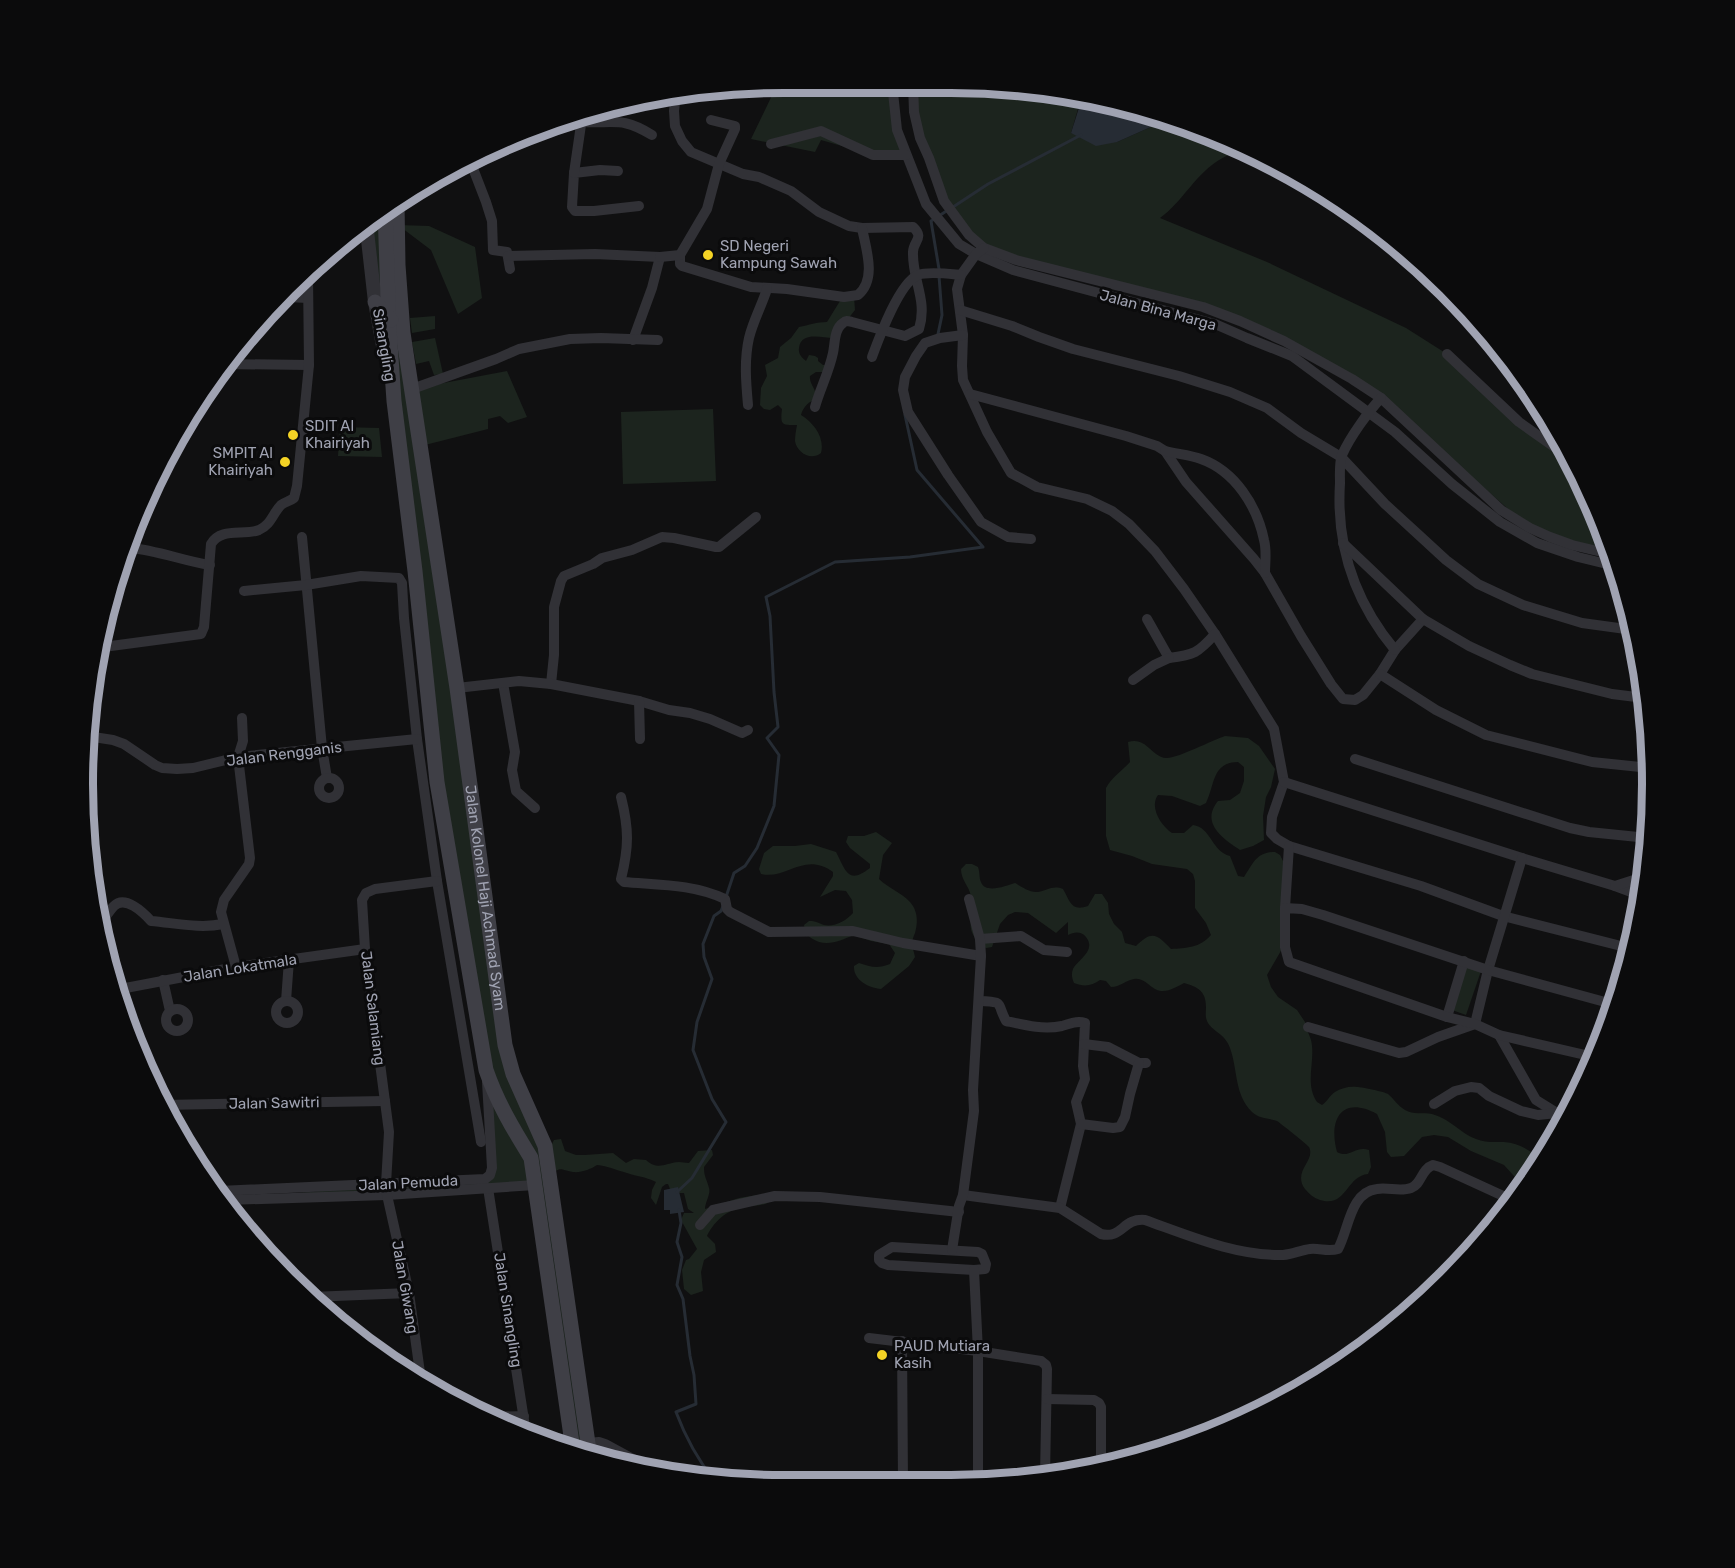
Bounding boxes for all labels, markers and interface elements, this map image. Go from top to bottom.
place label: SD Negeri Kampung Sawah [720,237,837,272]
marker: SD Negeri Kampung Sawah [701,248,715,262]
street label: Jalan Bina Marga [1098,286,1218,334]
street label: Sinangling [369,307,399,383]
place label: SDIT Al Khairiyah [305,417,370,452]
marker: SDIT Al Khairiyah [286,428,300,442]
place label: SMPIT Al Khairiyah [208,444,273,479]
marker: SMPIT Al Khairiyah [278,455,292,469]
street label: Jalan Rengganis [225,738,343,770]
street label: Jalan Kolonel Haji Achmad Syam [461,784,509,1012]
street label: Jalan Lokatmala [182,950,298,986]
street label: Jalan Salamiang [357,950,389,1066]
street label: Jalan Sawitri [228,1093,320,1113]
street label: Jalan Pemuda [358,1171,458,1195]
street label: Jalan Giwang [388,1239,422,1335]
street label: Jalan Sinangling [490,1251,526,1369]
place label: PAUD Mutiara Kasih [894,1337,990,1372]
marker: PAUD Mutiara Kasih [875,1348,889,1362]

